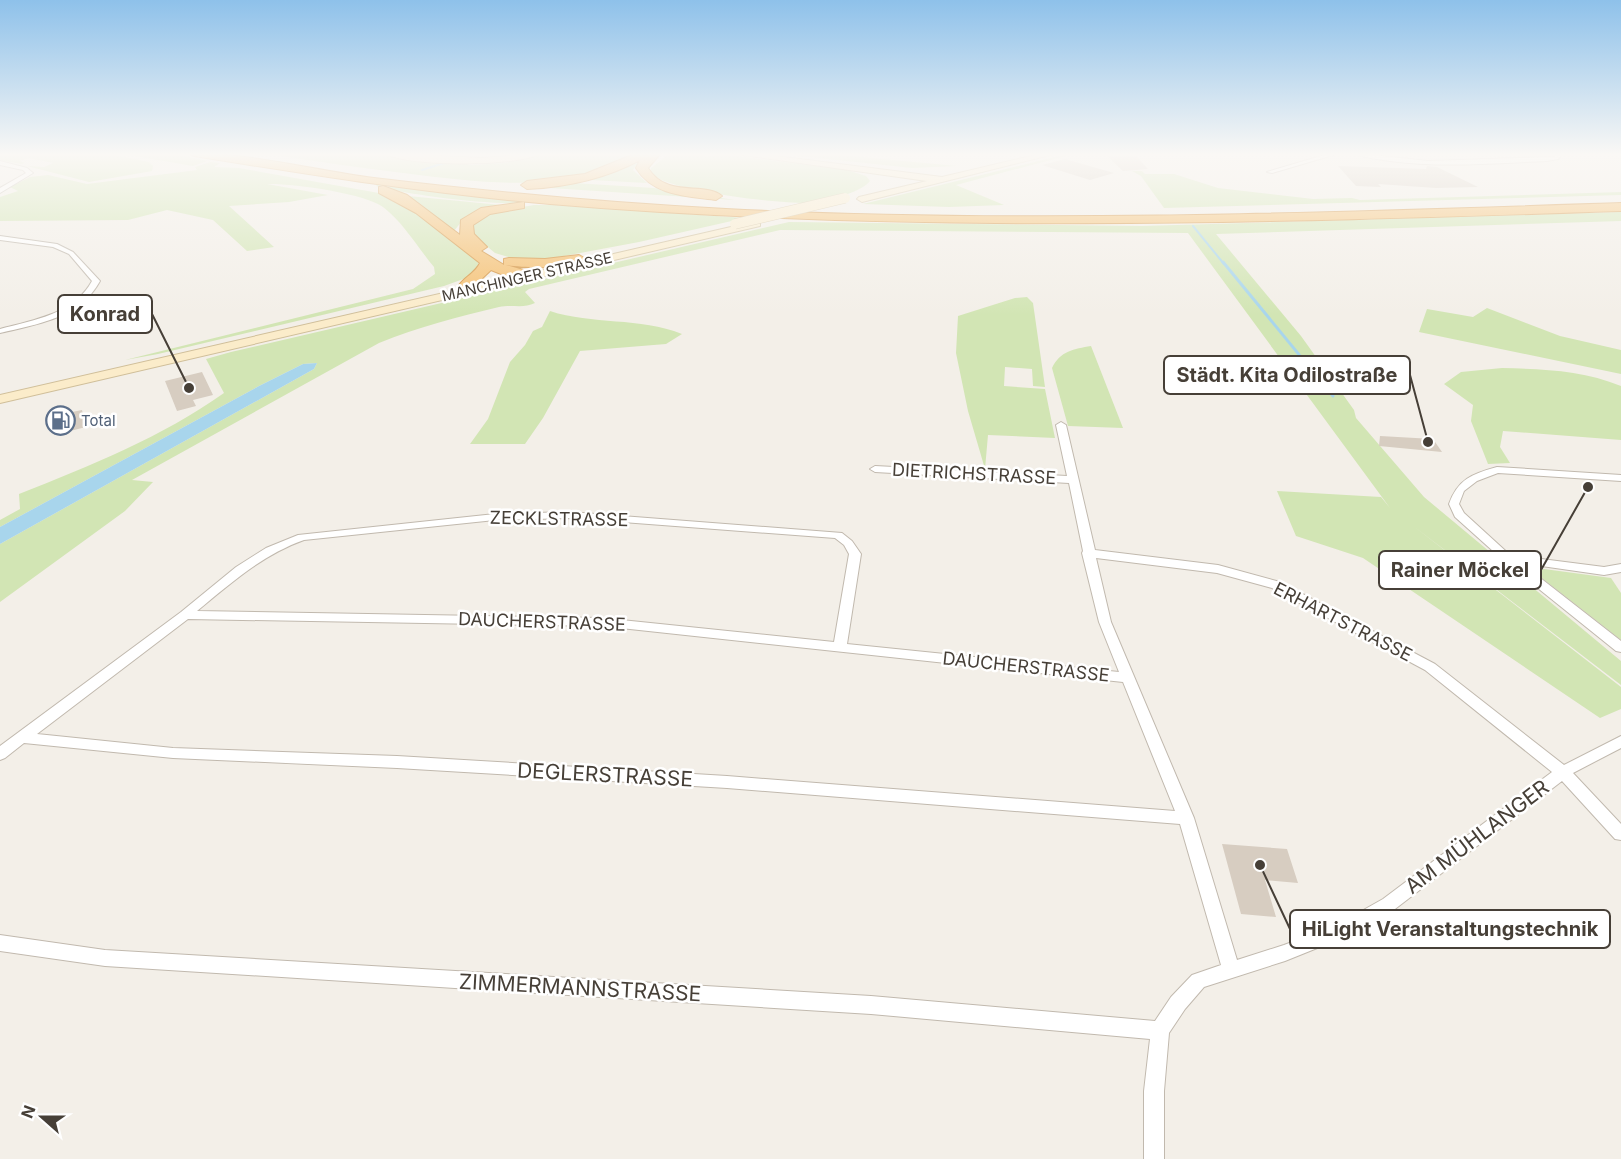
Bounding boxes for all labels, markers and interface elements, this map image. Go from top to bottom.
street label: MANCHINGER STRASSE [440,248,614,305]
callout: Konrad [58,295,152,333]
text: Konrad [70,302,140,326]
callout: Städt. Kita Odilostraße [1164,356,1410,394]
text: Städt. Kita Odilostraße [1176,363,1398,387]
fuel station icon: Total [44,405,76,437]
place label: Total [81,411,116,430]
street label: DIETRICHSTRASSE [891,459,1057,488]
street label: ZECKLSTRASSE [490,507,629,530]
callout: Rainer Möckel [1379,551,1541,589]
text: Rainer Möckel [1391,558,1529,582]
street label: ERHARTSTRASSE [1271,578,1416,666]
street label: DAUCHERSTRASSE [458,608,626,635]
street label: DAUCHERSTRASSE [941,647,1111,686]
street label: DEGLERSTRASSE [516,757,694,792]
street label: AM MÜHLANGER [1399,774,1554,899]
callout: HiLight Veranstaltungstechnik [1290,910,1610,948]
text: HiLight Veranstaltungstechnik [1302,917,1599,941]
street label: ZIMMERMANNSTRASSE [458,969,702,1006]
north arrow [12,1087,72,1147]
text: N [16,1102,40,1121]

